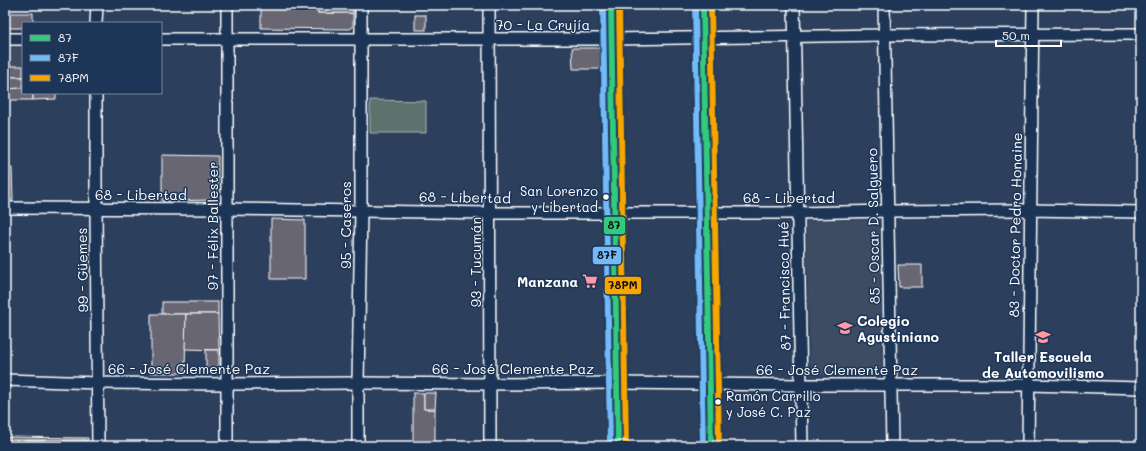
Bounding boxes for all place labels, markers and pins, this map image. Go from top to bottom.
place label: San Lorenzo y Libertad [520,182,598,215]
marker: San Lorenzo y Libertad [601,192,611,202]
place label: Manzana [517,272,578,291]
supermarket icon: Manzana [581,272,599,290]
place label: Colegio Agustiniano [857,311,940,346]
school or university icon: Colegio Agustiniano [836,319,854,337]
school or university icon: Taller Escuela de Automovilismo [1034,328,1052,346]
place label: Taller Escuela de Automovilismo [982,347,1104,382]
place label: Ramón Carrillo y José C. Paz [726,387,821,420]
marker: Ramón Carrillo y José C. Paz [713,397,723,407]

